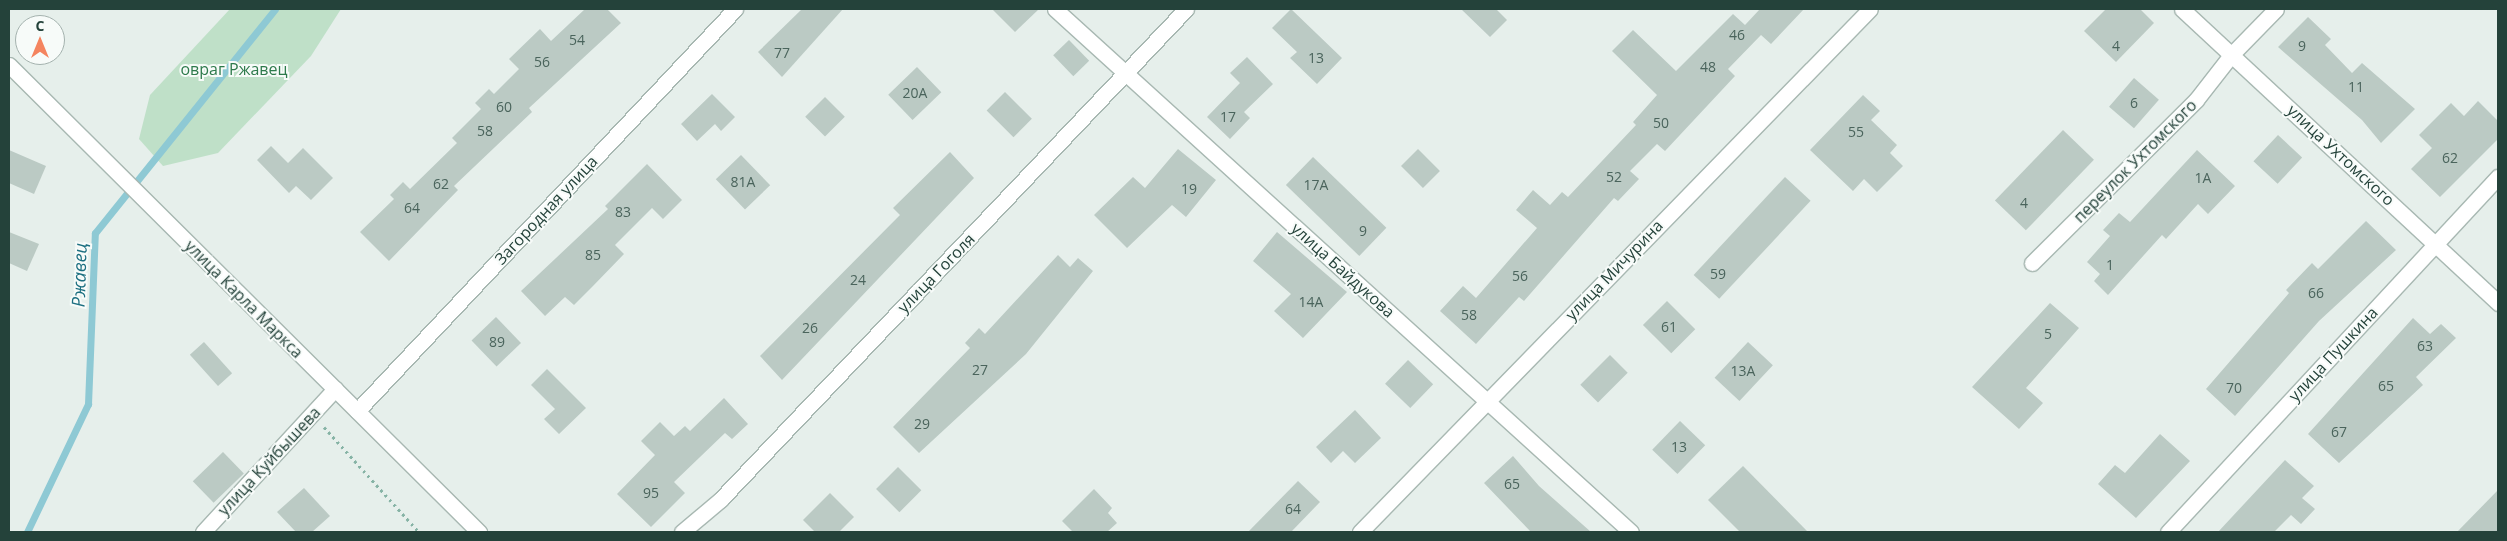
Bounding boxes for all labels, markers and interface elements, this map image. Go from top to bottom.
north arrow [15,15,65,65]
text: С [36,16,44,35]
house number: 46 [1729,27,1745,43]
house number: 54 [569,32,585,48]
house number: 4 [2112,38,2120,54]
house number: 9 [2298,38,2306,54]
house number: 77 [774,45,790,61]
house number: 13 [1308,50,1324,66]
house number: 56 [534,54,550,70]
park label: овраг Ржавец [180,59,288,79]
house number: 48 [1700,59,1716,75]
house number: 11 [2348,79,2364,95]
house number: 20А [903,85,927,101]
street label: переулок Ухтомского [2069,95,2201,227]
house number: 6 [2130,95,2138,111]
house number: 60 [496,99,512,115]
street label: улица Ухтомского [2283,100,2399,210]
house number: 17 [1220,109,1236,125]
house number: 50 [1653,115,1669,131]
house number: 58 [477,123,493,139]
house number: 55 [1848,124,1864,140]
house number: 62 [2442,150,2458,166]
street label: Загородная улица [491,152,601,268]
house number: 52 [1606,169,1622,185]
house number: 1А [2195,170,2211,186]
house number: 81А [731,174,755,190]
house number: 62 [433,176,449,192]
house number: 17А [1304,177,1328,193]
house number: 19 [1181,181,1197,197]
house number: 4 [2020,195,2028,211]
house number: 64 [404,200,420,216]
house number: 83 [615,204,631,220]
street label: улица Мичурина [1561,216,1667,324]
street label: улица Байдукова [1287,219,1399,321]
house number: 9 [1359,223,1367,239]
street label: улица Гоголя [893,229,979,317]
street label: улица Карла Маркса [181,236,307,362]
water label: Ржавец [67,242,91,308]
house number: 85 [585,247,601,263]
house number: 1 [2106,257,2114,273]
house number: 59 [1710,266,1726,282]
house number: 56 [1512,268,1528,284]
house number: 24 [850,272,866,288]
house number: 66 [2308,285,2324,301]
house number: 14А [1299,294,1323,310]
street label: улица Пушкина [2284,303,2382,405]
house number: 58 [1461,307,1477,323]
house number: 61 [1661,319,1677,335]
house number: 26 [802,320,818,336]
house number: 5 [2044,326,2052,342]
house number: 89 [489,334,505,350]
house number: 63 [2417,338,2433,354]
house number: 27 [972,362,988,378]
house number: 13А [1731,363,1755,379]
house number: 65 [2378,378,2394,394]
house number: 70 [2226,380,2242,396]
street label: улица Куйбышева [214,403,324,519]
house number: 29 [914,416,930,432]
house number: 67 [2331,424,2347,440]
house number: 13 [1671,439,1687,455]
house number: 65 [1504,476,1520,492]
house number: 95 [643,485,659,501]
house number: 64 [1285,501,1301,517]

